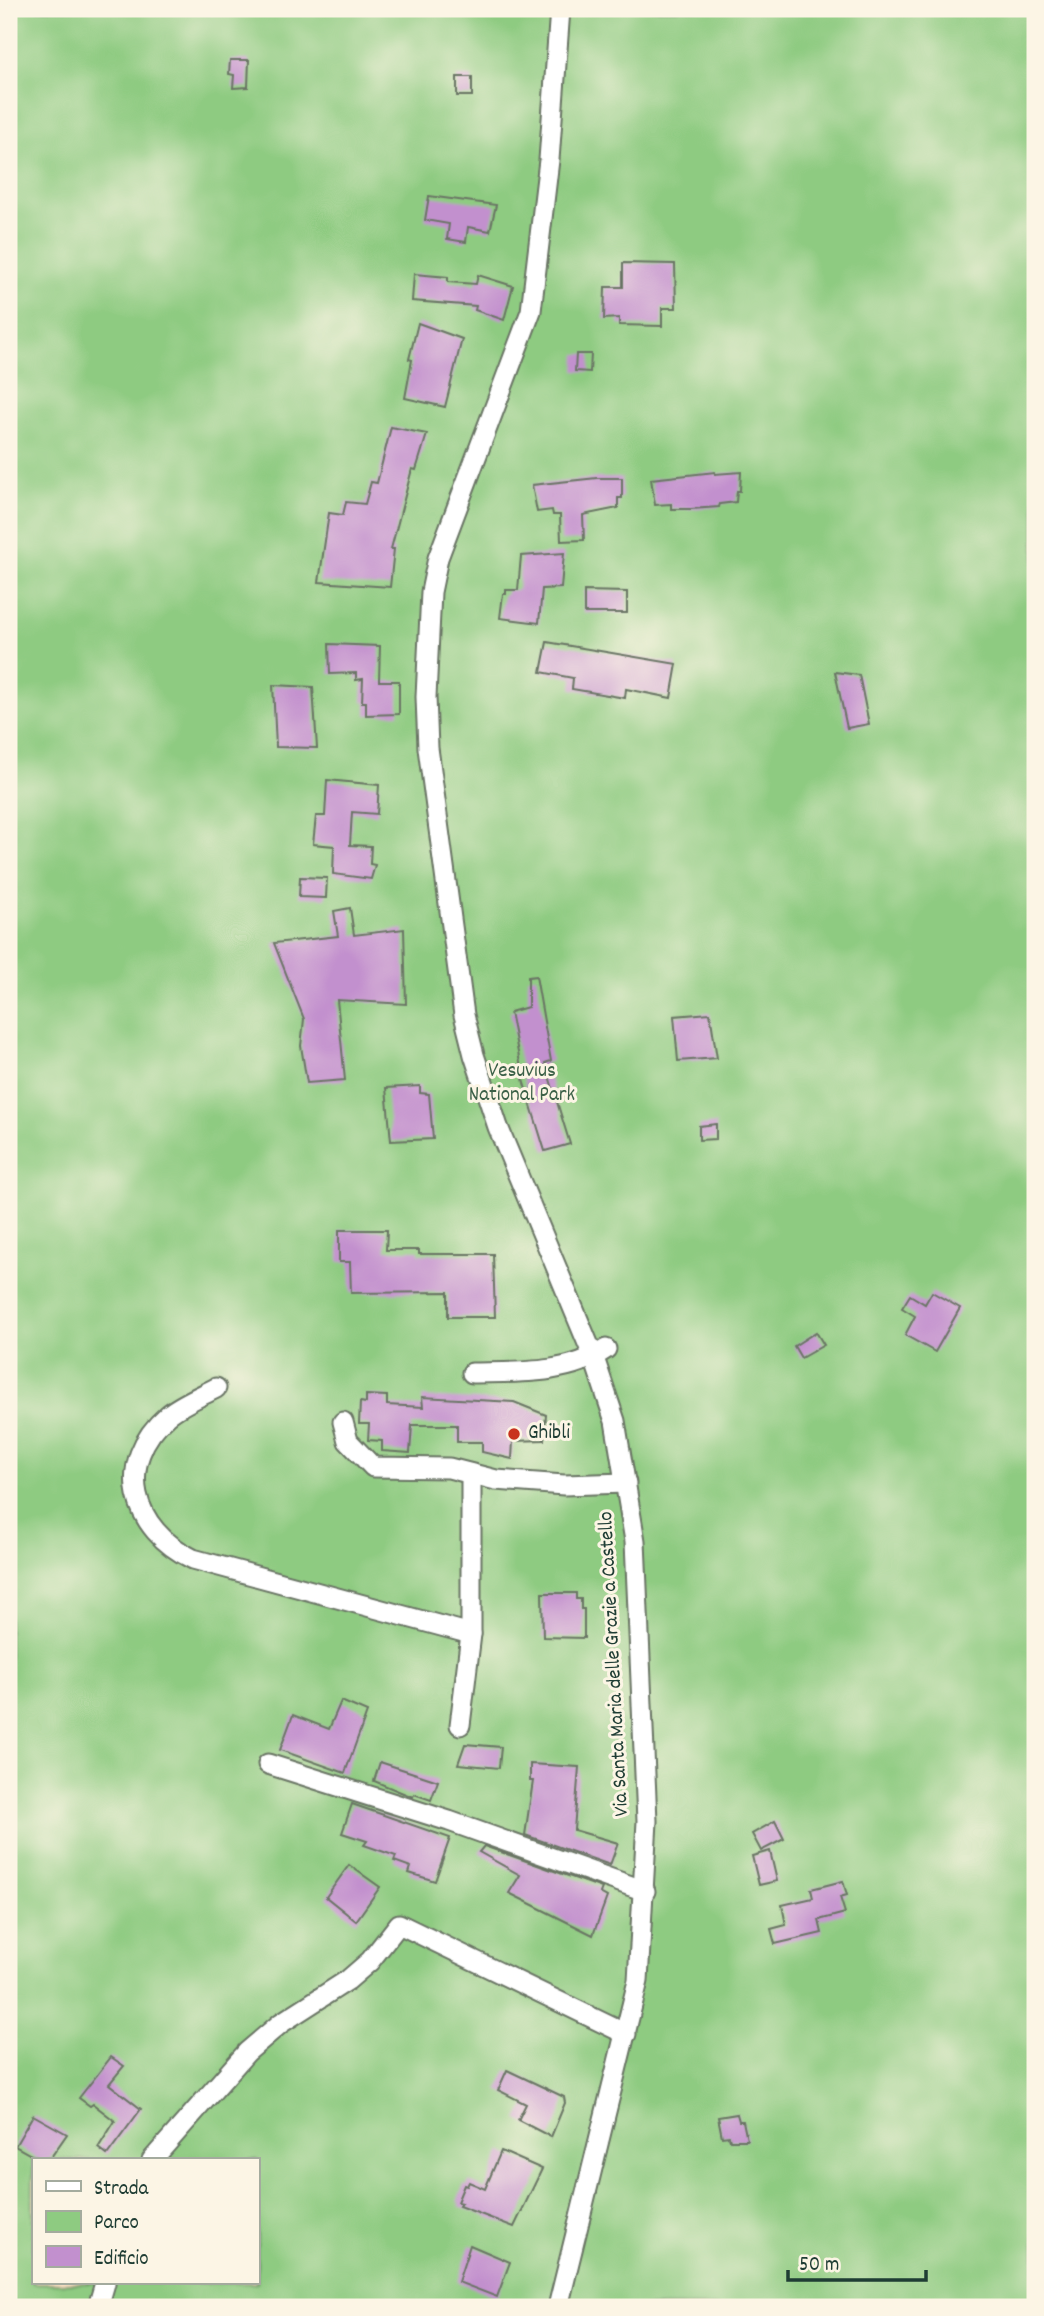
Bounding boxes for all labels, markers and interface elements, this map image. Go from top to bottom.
park label: Vesuvius National Park [469,1057,575,1111]
place label: Ghibli [528,1419,570,1449]
marker: Ghibli [506,1426,522,1442]
street label: Via Santa Maria delle Grazie a Castello [592,1511,638,1817]
legend [32,2158,259,2284]
text: Strada [94,2175,149,2205]
text: Parco [94,2209,139,2239]
scale bar [788,2239,927,2283]
text: Edificio [94,2245,149,2275]
text: 50 m [799,2251,839,2281]

